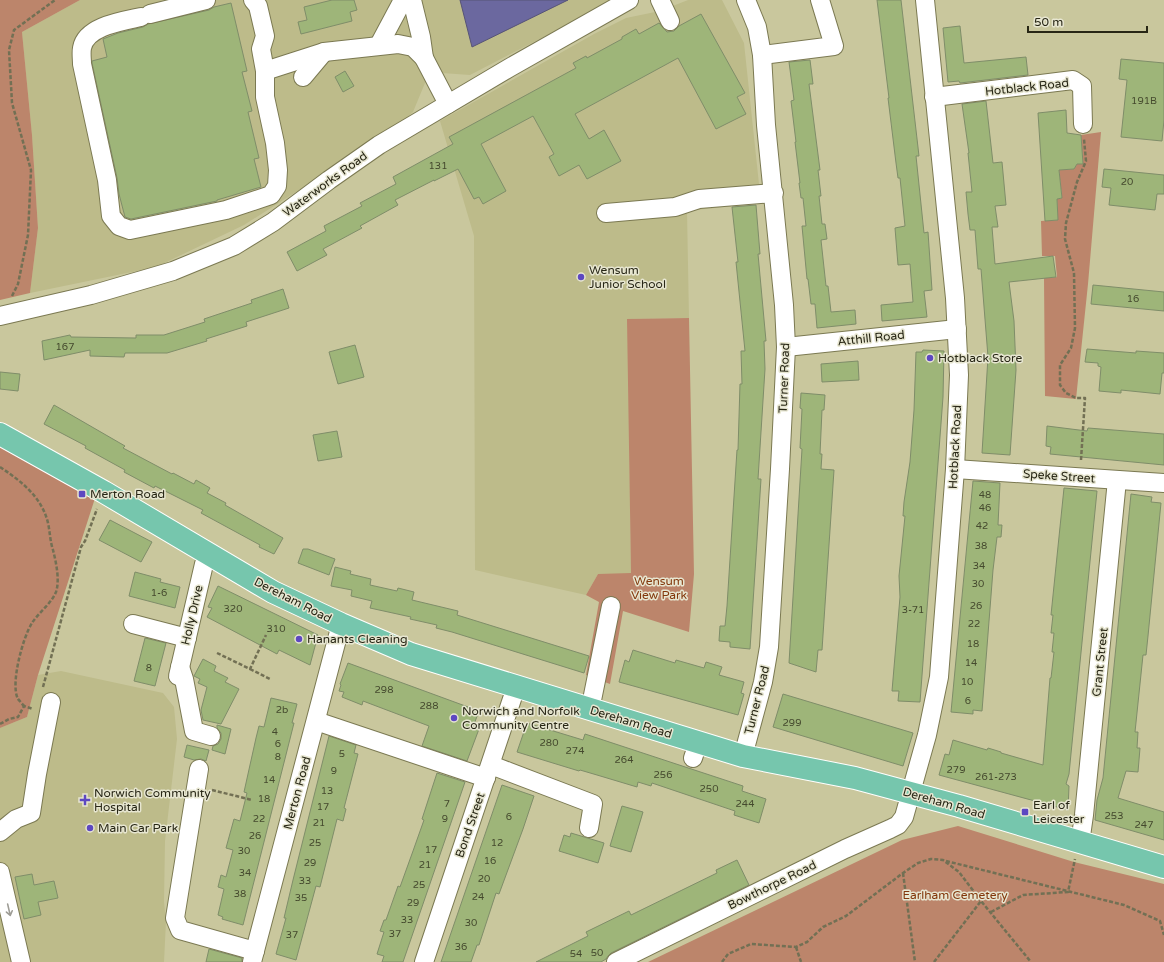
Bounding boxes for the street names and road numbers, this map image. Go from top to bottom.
street label: Hotblack Road [984,76,1070,98]
street label: Waterworks Road [280,149,370,219]
street label: Atthill Road [837,328,905,348]
street label: Turner Road [776,343,792,413]
street label: Hotblack Road [946,405,964,489]
street label: Speke Street [1022,466,1096,486]
street label: Dereham Road [252,574,334,626]
street label: Holly Drive [178,583,206,646]
street label: Grant Street [1089,626,1111,697]
street label: Turner Road [742,664,772,736]
street label: Dereham Road [588,703,674,741]
street label: Merton Road [281,755,313,831]
street label: Dereham Road [901,785,987,821]
street label: Bond Street [452,790,488,859]
street label: Bowthorpe Road [725,858,819,912]

